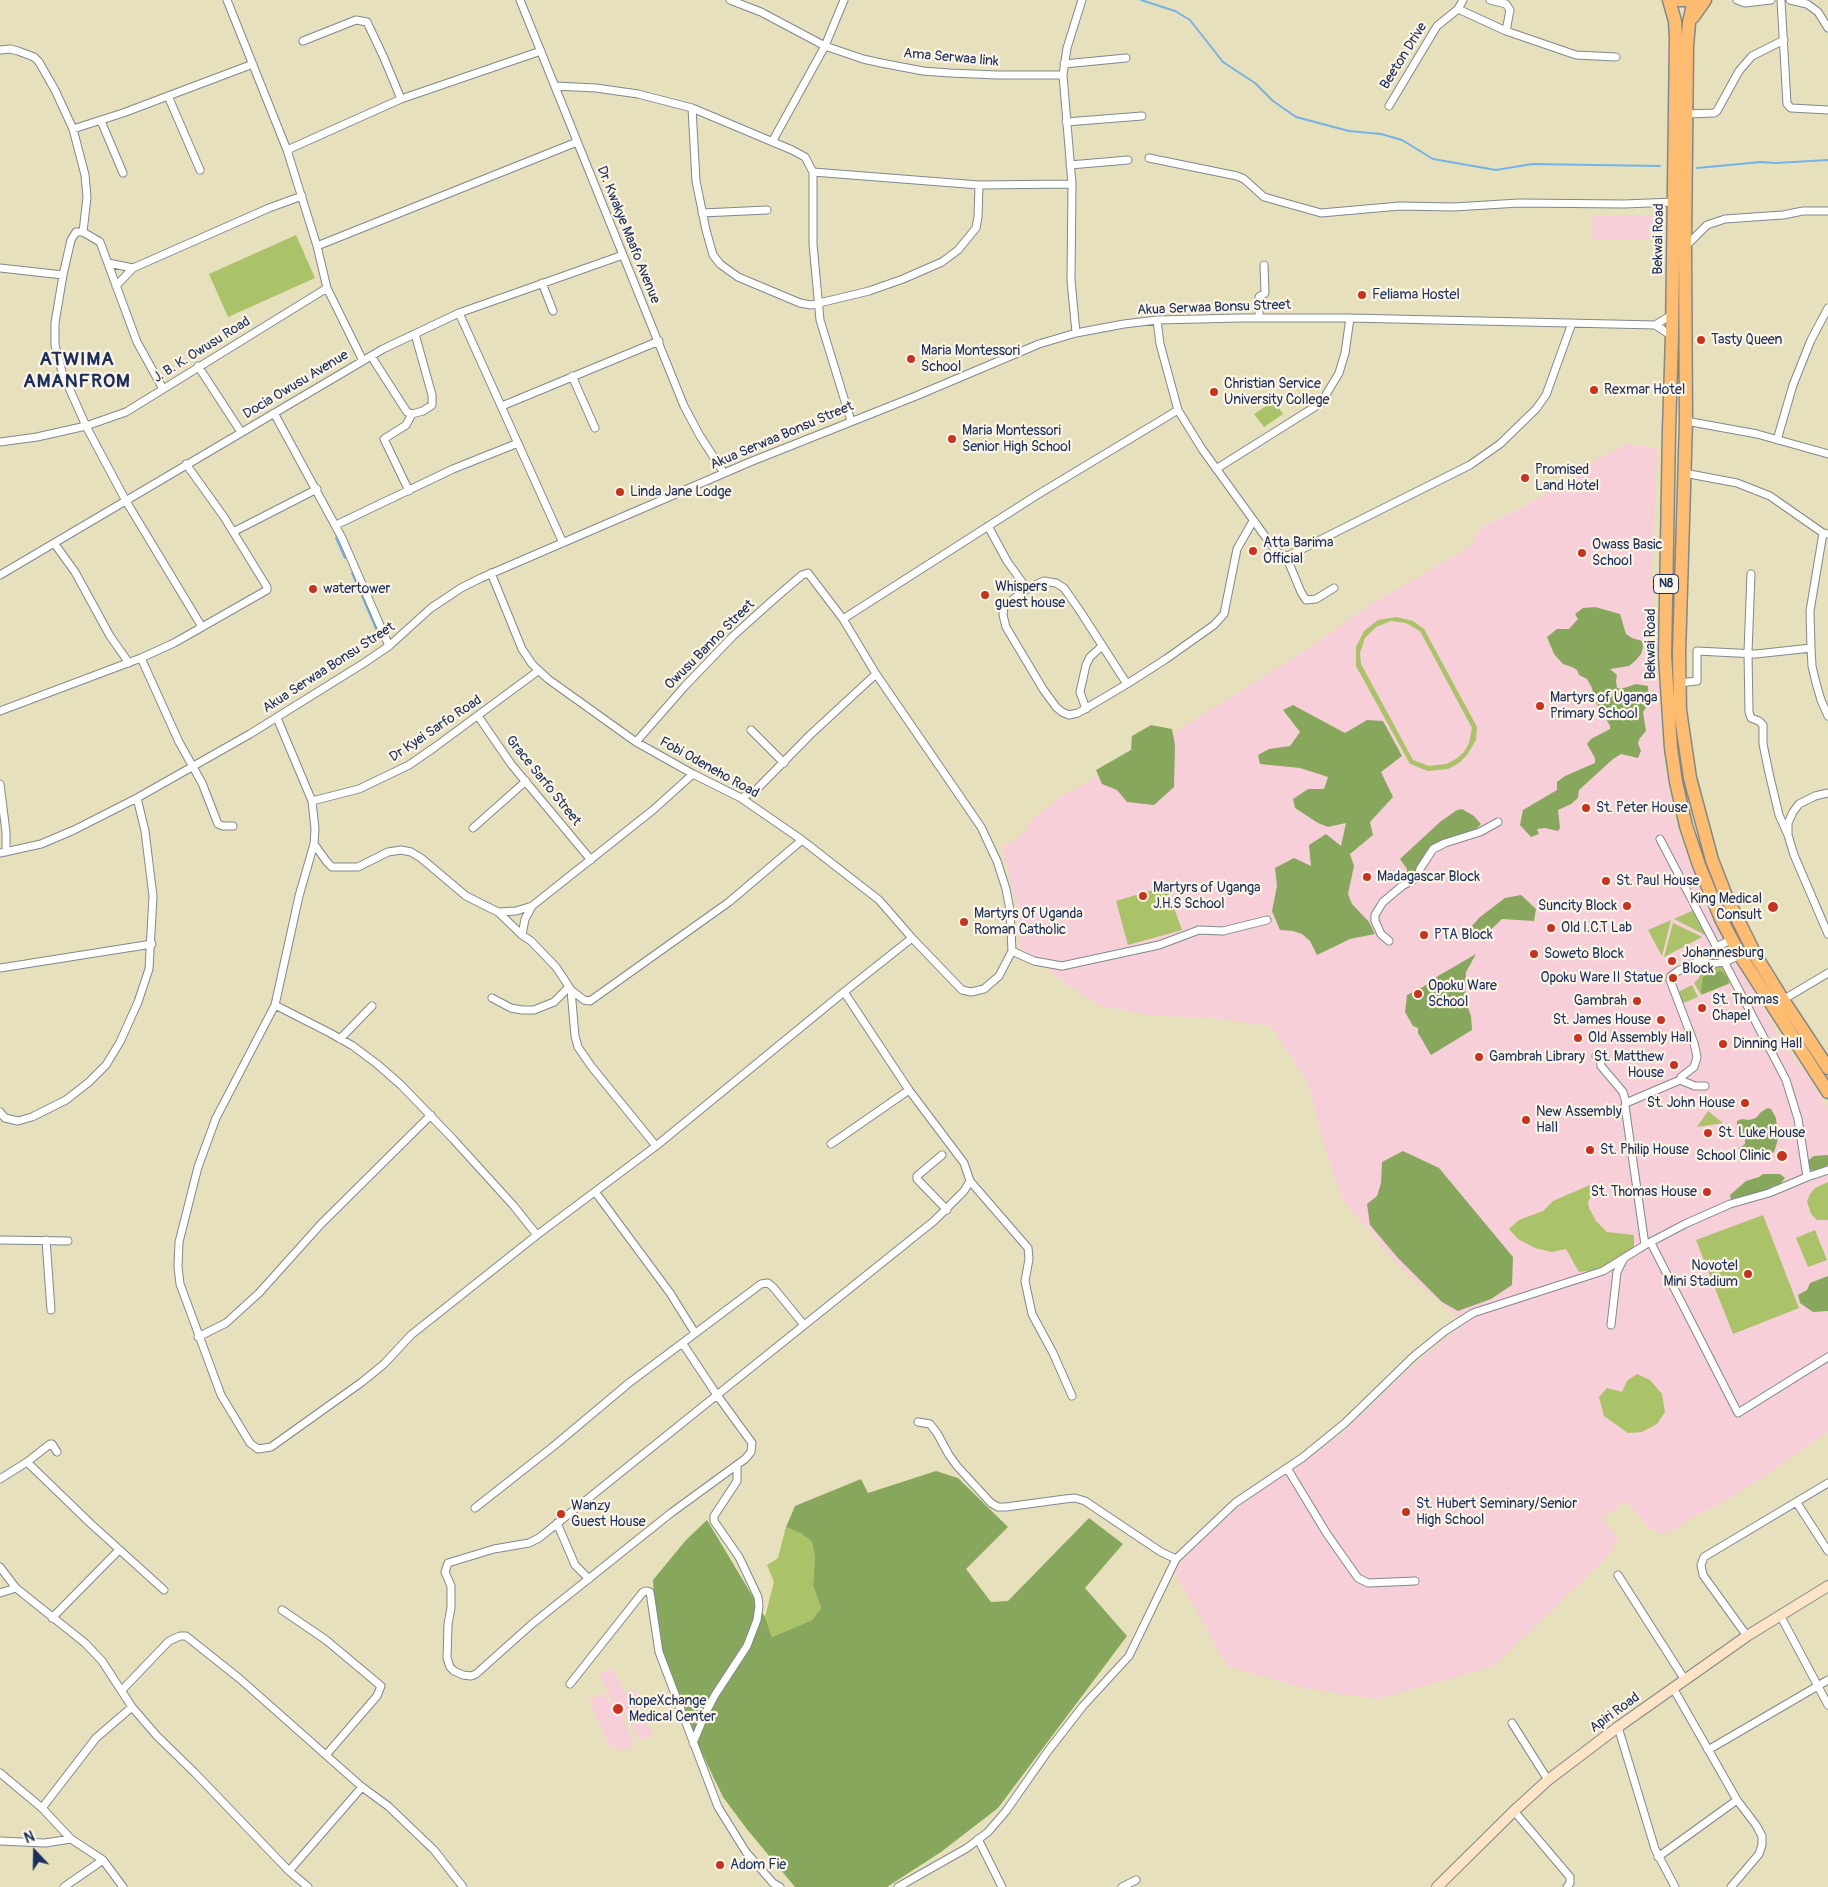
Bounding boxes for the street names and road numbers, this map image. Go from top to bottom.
street label: Beeton Drive [1377,19,1431,93]
street label: Ama Serwaa link [903,45,999,71]
street label: Dr. Kwakye Maafo Avenue [593,164,663,306]
street label: Bekwai Road [1650,203,1668,275]
street label: Akua Serwaa Bonsu Street [1137,297,1291,319]
street label: J. B. K. Owusu Road [150,313,254,387]
street label: Docia Owusu Avenue [240,347,352,423]
street label: Akua Serwaa Bonsu Street [708,398,856,474]
road number: N8 [1654,574,1678,594]
street label: Owusu Banno Street [662,597,758,693]
street label: Bekwai Road [1643,608,1659,680]
street label: Akua Serwaa Bonsu Street [260,619,398,717]
street label: Dr Kyei Sarfo Road [387,692,485,766]
street label: Grace Sarfo Street [502,733,584,829]
street label: Fobi Odeneho Road [656,734,762,802]
street label: Apiri Road [1587,1689,1643,1737]

